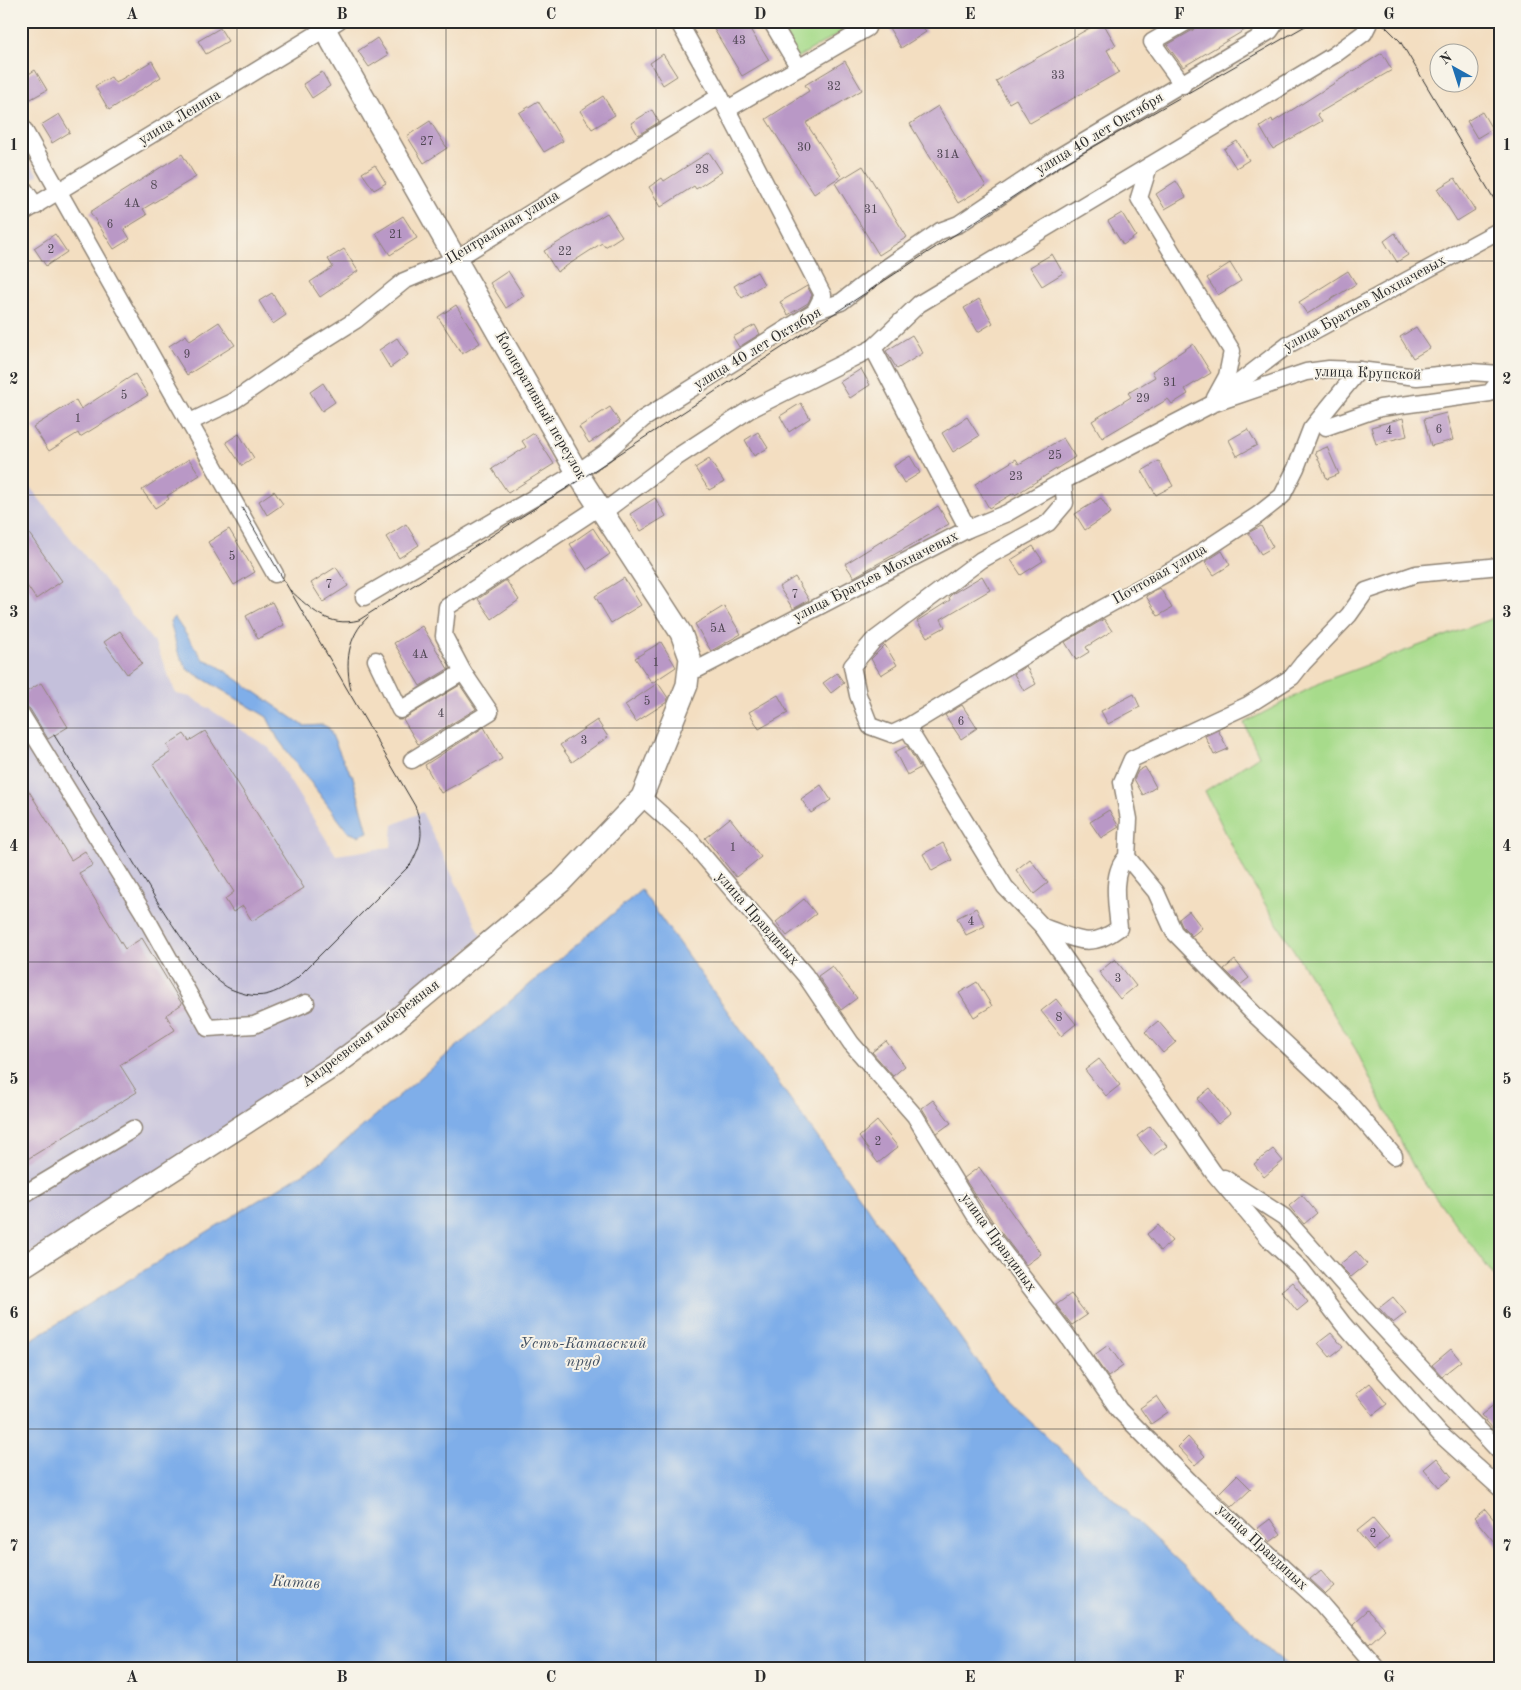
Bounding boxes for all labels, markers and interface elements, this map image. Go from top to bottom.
text: A [126,7,138,23]
text: B [336,7,348,23]
text: C [546,7,556,23]
text: D [754,7,766,23]
text: E [964,7,976,23]
text: F [1174,7,1185,23]
text: G [1383,7,1395,23]
house number: 43 [732,35,746,47]
north arrow [1428,42,1478,92]
text: N [1438,50,1455,67]
house number: 33 [1051,70,1065,82]
house number: 32 [827,81,841,93]
street label: улица Ленина [136,87,224,148]
street label: улица 40 лет Октября [1034,90,1167,178]
house number: 27 [420,136,434,148]
text: 1 [9,138,19,154]
text: 1 [1502,138,1512,154]
house number: 30 [797,142,811,154]
house number: 31А [936,149,960,161]
house number: 28 [695,164,709,176]
house number: 8 [151,180,158,192]
street label: Центральная улица [444,188,563,268]
house number: 4А [124,198,140,210]
house number: 31 [864,204,878,216]
house number: 6 [107,219,114,231]
house number: 21 [389,229,403,241]
house number: 2 [48,244,54,256]
house number: 22 [558,246,572,258]
street label: улица Братьев Мохначевых [1281,253,1449,355]
street label: улица 40 лет Октября [692,305,825,393]
street label: Кооперативный переулок [491,329,589,483]
house number: 9 [184,349,190,361]
street label: улица Крупской [1314,365,1422,383]
text: 2 [9,372,19,388]
text: 2 [1502,372,1512,388]
house number: 31 [1163,377,1177,389]
house number: 5 [121,389,128,402]
house number: 29 [1136,393,1150,405]
house number: 1 [75,413,81,425]
house number: 6 [1436,424,1443,436]
house number: 4 [1386,425,1393,437]
house number: 25 [1048,449,1062,462]
house number: 23 [1009,471,1023,483]
street label: улица Братьев Мохначевых [791,529,961,625]
street label: Почтовая улица [1110,542,1210,608]
house number: 5 [229,550,236,563]
house number: 7 [326,579,332,591]
house number: 7 [792,589,798,601]
text: 3 [9,605,19,621]
text: 3 [1502,605,1512,621]
house number: 5А [710,622,726,635]
house number: 4А [412,649,428,661]
house number: 1 [653,657,659,669]
house number: 5 [644,695,651,708]
house number: 4 [438,708,445,720]
house number: 6 [958,716,965,728]
house number: 3 [581,735,587,747]
text: 4 [9,839,19,855]
text: 4 [1502,839,1512,855]
house number: 1 [730,842,736,854]
street label: улица Правдиных [713,870,802,969]
house number: 4 [968,916,975,928]
house number: 3 [1115,973,1121,985]
street label: Андреевская набережная [299,977,443,1091]
house number: 8 [1056,1012,1063,1024]
text: 5 [9,1072,19,1088]
text: 5 [1502,1072,1512,1088]
house number: 2 [875,1136,881,1148]
street label: улица Правдиных [957,1191,1039,1295]
text: 6 [9,1306,19,1322]
text: 6 [1502,1306,1512,1322]
water label: Усть-Катавский пруд [519,1336,647,1370]
street label: улица Правдиных [1214,1502,1310,1594]
house number: 2 [1370,1528,1376,1540]
text: 7 [9,1539,19,1555]
text: 7 [1502,1539,1512,1555]
water label: Катав [271,1574,321,1592]
text: A [126,1670,138,1686]
text: B [336,1670,348,1686]
text: C [546,1670,556,1686]
text: D [754,1670,766,1686]
text: E [964,1670,976,1686]
text: F [1174,1670,1185,1686]
text: G [1383,1670,1395,1686]

